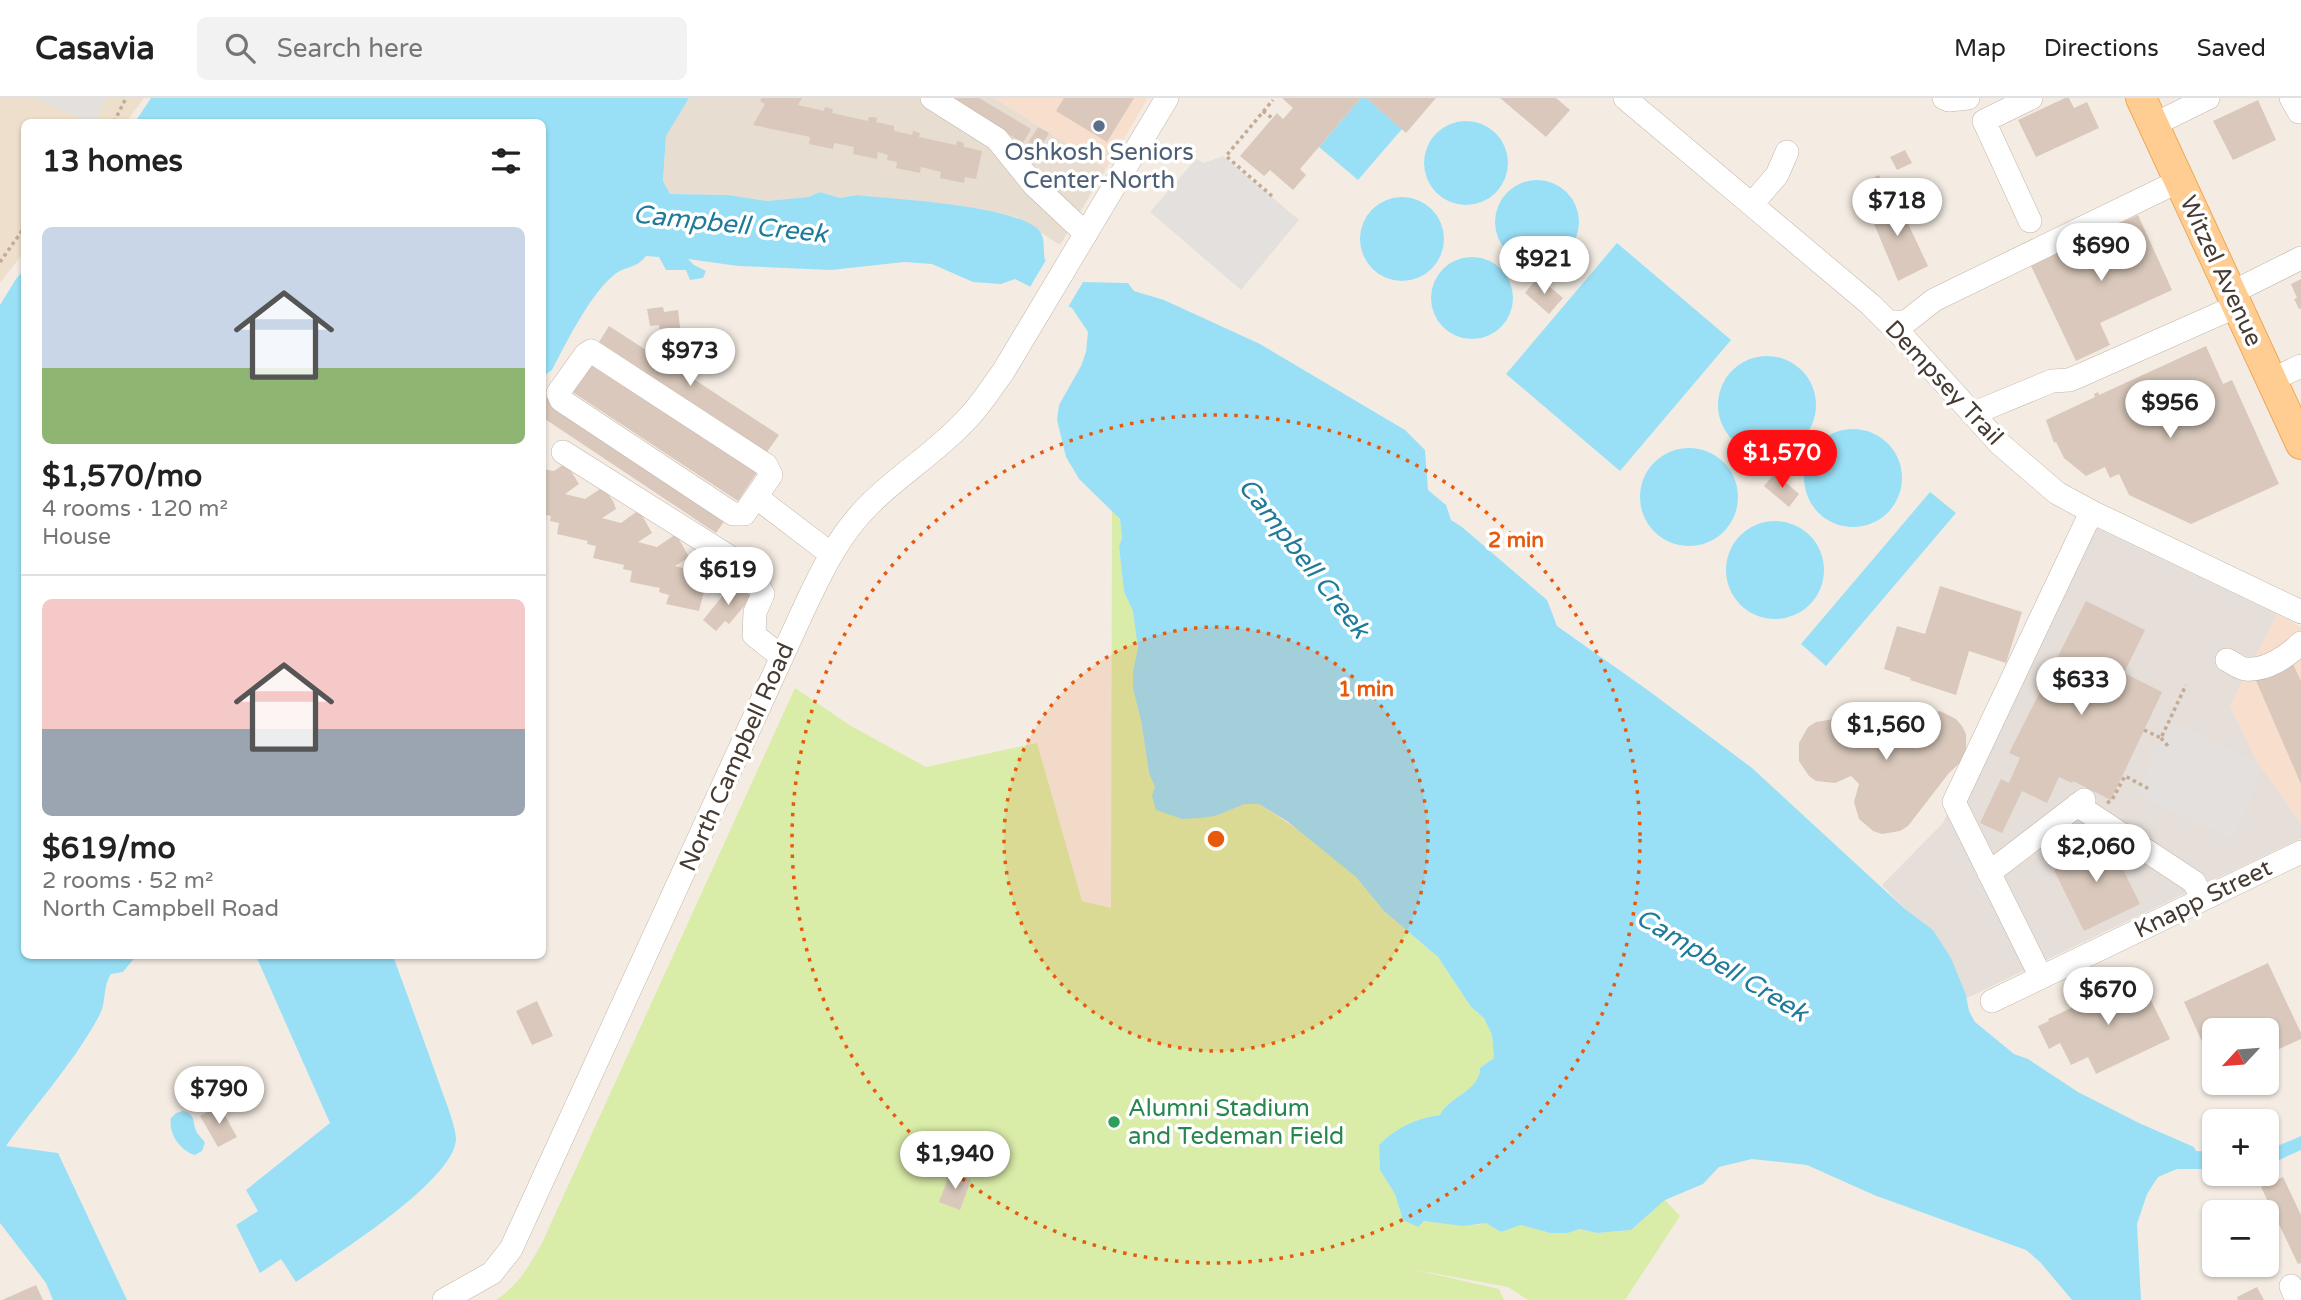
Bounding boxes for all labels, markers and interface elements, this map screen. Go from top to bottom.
search box [197,17,687,80]
text: Casavia [35,29,155,68]
icon: search [221,29,259,67]
text: Search here [277,33,423,64]
text: Map [1954,34,2006,63]
text: Directions [2044,34,2159,63]
text: Saved [2197,34,2266,63]
marker: Oshkosh Seniors Center-North [1091,118,1107,134]
place label: Oshkosh Seniors Center-North [1004,138,1194,195]
icon: filters [487,142,525,180]
text: 13 homes [42,143,183,180]
pin: $718 [1856,178,1938,238]
text: $718 [1868,187,1926,215]
street label: Witzel Avenue [2173,191,2269,351]
water label: Campbell Creek [631,198,830,250]
pin: $690 [2060,223,2142,283]
text: $690 [2072,232,2130,260]
pin: $921 [1503,236,1585,296]
text: $921 [1515,245,1573,273]
icon: home [221,272,347,398]
street label: Dempsey Trail [1879,315,2009,451]
pin: $973 [649,328,731,388]
text: $973 [661,337,719,365]
pin: $956 [2129,380,2211,440]
text: $956 [2141,389,2199,417]
pin: $1,570 [1725,430,1839,490]
text: $1,570 [1743,439,1821,467]
text: $1,570/mo [42,458,202,495]
water label: Campbell Creek [1232,472,1377,646]
text: 4 rooms · 120 m² [42,495,228,523]
text: House [42,523,111,551]
text: 2 min [1488,528,1544,553]
pin: $619 [687,547,769,607]
text: $619 [699,556,757,584]
street label: North Campbell Road [673,638,801,876]
icon: home [221,644,347,770]
pin: $633 [2040,658,2122,717]
text: $633 [2052,666,2110,694]
text: 1 min [1338,677,1394,702]
pin: $1,560 [1829,702,1943,762]
text: $1,560 [1847,711,1925,739]
pin: $2,060 [2039,824,2153,884]
centre of rings [1204,827,1228,851]
text: $619/mo [42,830,176,867]
text: $2,060 [2057,833,2135,861]
street label: Knapp Street [2130,853,2276,945]
text: 2 rooms · 52 m² [42,867,213,895]
text: North Campbell Road [42,895,279,923]
water label: Campbell Creek [1631,902,1815,1029]
pin: $670 [2067,968,2149,1027]
text: $670 [2079,976,2137,1004]
north arrow [2202,1018,2278,1096]
map controls [2202,1018,2279,1277]
pin: $790 [178,1066,260,1126]
text: $790 [190,1075,248,1103]
place label: Alumni Stadium and Tedeman Field [1128,1094,1344,1151]
button: + [2202,1109,2279,1186]
marker: Alumni Stadium and Tedeman Field [1106,1114,1122,1130]
pin: $1,940 [898,1132,1012,1191]
text: $1,940 [916,1140,994,1168]
button: − [2202,1200,2279,1277]

